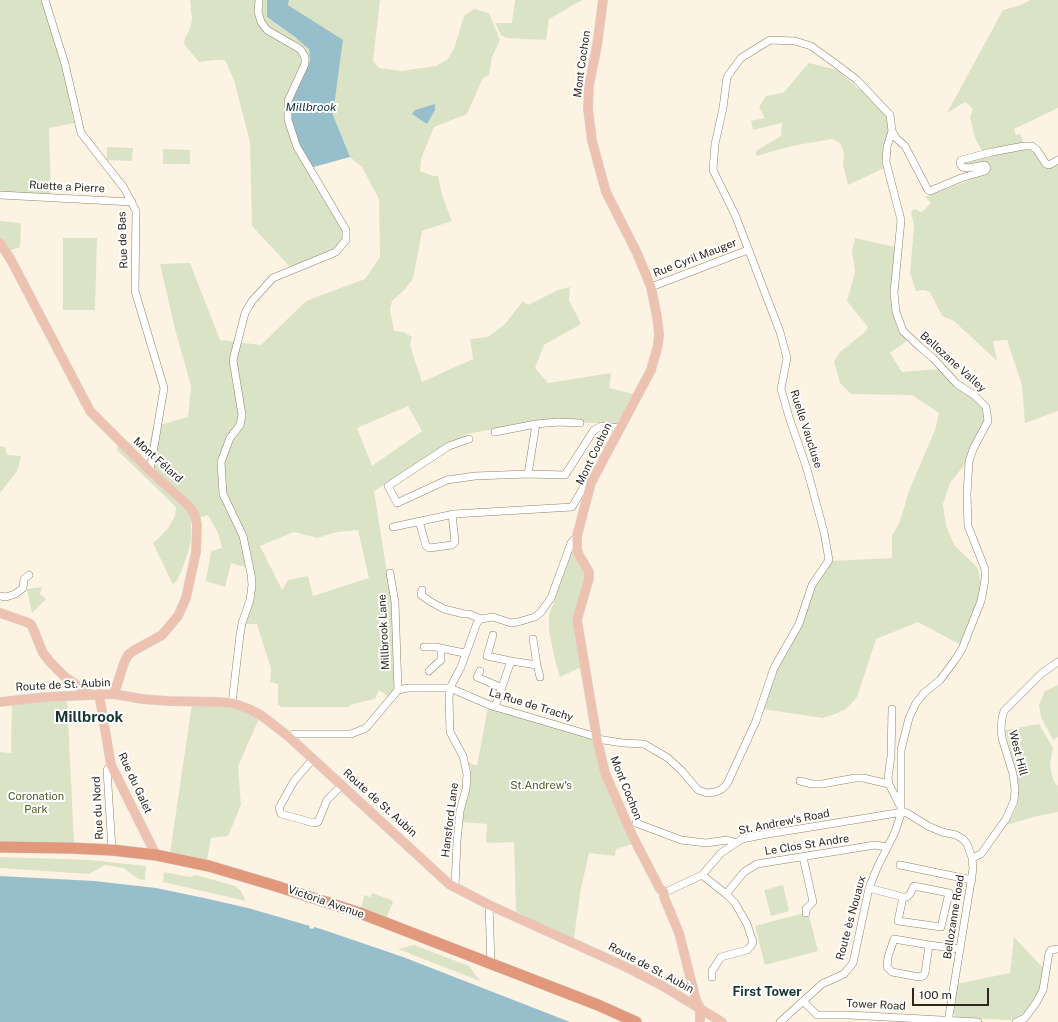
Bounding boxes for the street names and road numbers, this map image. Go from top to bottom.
street label: Mont Cochon [571,30,593,98]
street label: Ruette a Pierre [29,178,105,196]
street label: Rue de Bas [115,211,131,269]
street label: Rue Cyril Mauger [651,236,739,280]
street label: Bellozane Valley [917,329,989,395]
street label: Ruelle Vaucluse [787,388,825,470]
street label: Mont Cochon [573,421,615,487]
street label: Mont Félard [131,434,185,486]
street label: Millbrook Lane [375,594,393,670]
street label: Route de St. Aubin [15,676,111,694]
street label: La Rue de Trachy [487,686,575,724]
street label: West Hill [1006,729,1030,777]
street label: Rue du Galet [115,750,155,816]
street label: Mont Cochon [607,754,645,822]
street label: Route de St. Aubin [340,766,420,840]
street label: Rue du Nord [90,776,106,840]
street label: Hansford Lane [439,782,461,858]
street label: St. Andrew's Road [737,807,831,837]
street label: Le Clos St Andre [764,832,850,858]
street label: Route ès Nouaux [833,874,869,962]
street label: Bellozanne Road [941,874,967,960]
street label: Victoria Avenue [286,883,366,921]
street label: Route de St. Aubin [606,940,696,996]
street label: Tower Road [846,997,906,1013]

